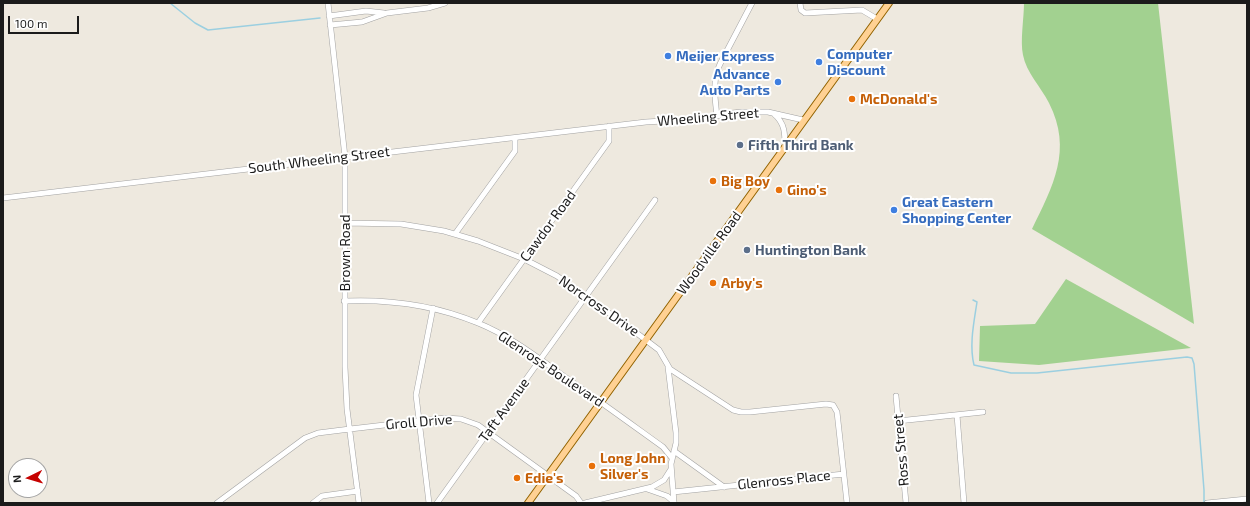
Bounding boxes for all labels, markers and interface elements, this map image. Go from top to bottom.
scale bar [10,8,81,34]
text: 100 m [15,16,47,30]
place label: Computer Discount [827,46,892,78]
place label: Meijer Express [676,48,774,64]
marker: Meijer Express [663,51,673,61]
marker: Computer Discount [814,57,824,67]
place label: Advance Auto Parts [700,66,770,98]
marker: Advance Auto Parts [773,77,783,87]
place label: McDonald's [860,91,938,107]
marker: McDonald's [847,94,857,104]
street label: Wheeling Street [656,104,760,130]
place label: Fifth Third Bank [748,137,854,153]
marker: Fifth Third Bank [735,140,745,150]
street label: South Wheeling Street [247,143,391,177]
place label: Big Boy [721,173,770,189]
marker: Big Boy [708,176,718,186]
place label: Gino's [787,182,827,198]
marker: Gino's [774,185,784,195]
street label: Cawdor Road [516,187,580,265]
place label: Great Eastern Shopping Center [902,194,1011,226]
marker: Great Eastern Shopping Center [889,205,899,215]
street label: Woodville Road [673,208,745,298]
street label: Brown Road [337,214,353,292]
place label: Huntington Bank [755,242,866,258]
marker: Huntington Bank [742,245,752,255]
street label: Norcross Drive [556,272,642,340]
place label: Arby's [721,275,763,291]
marker: Arby's [708,278,718,288]
street label: Glenross Boulevard [495,327,607,411]
street label: Taft Avenue [475,375,533,445]
street label: Groll Drive [385,411,453,433]
street label: Ross Street [889,413,913,487]
place label: Long John Silver's [600,450,666,482]
north arrow [8,458,48,498]
marker: Long John Silver's [587,461,597,471]
street label: Glenross Place [737,467,831,493]
place label: Edie's [525,470,563,486]
marker: Edie's [512,473,522,483]
text: N [10,474,23,484]

